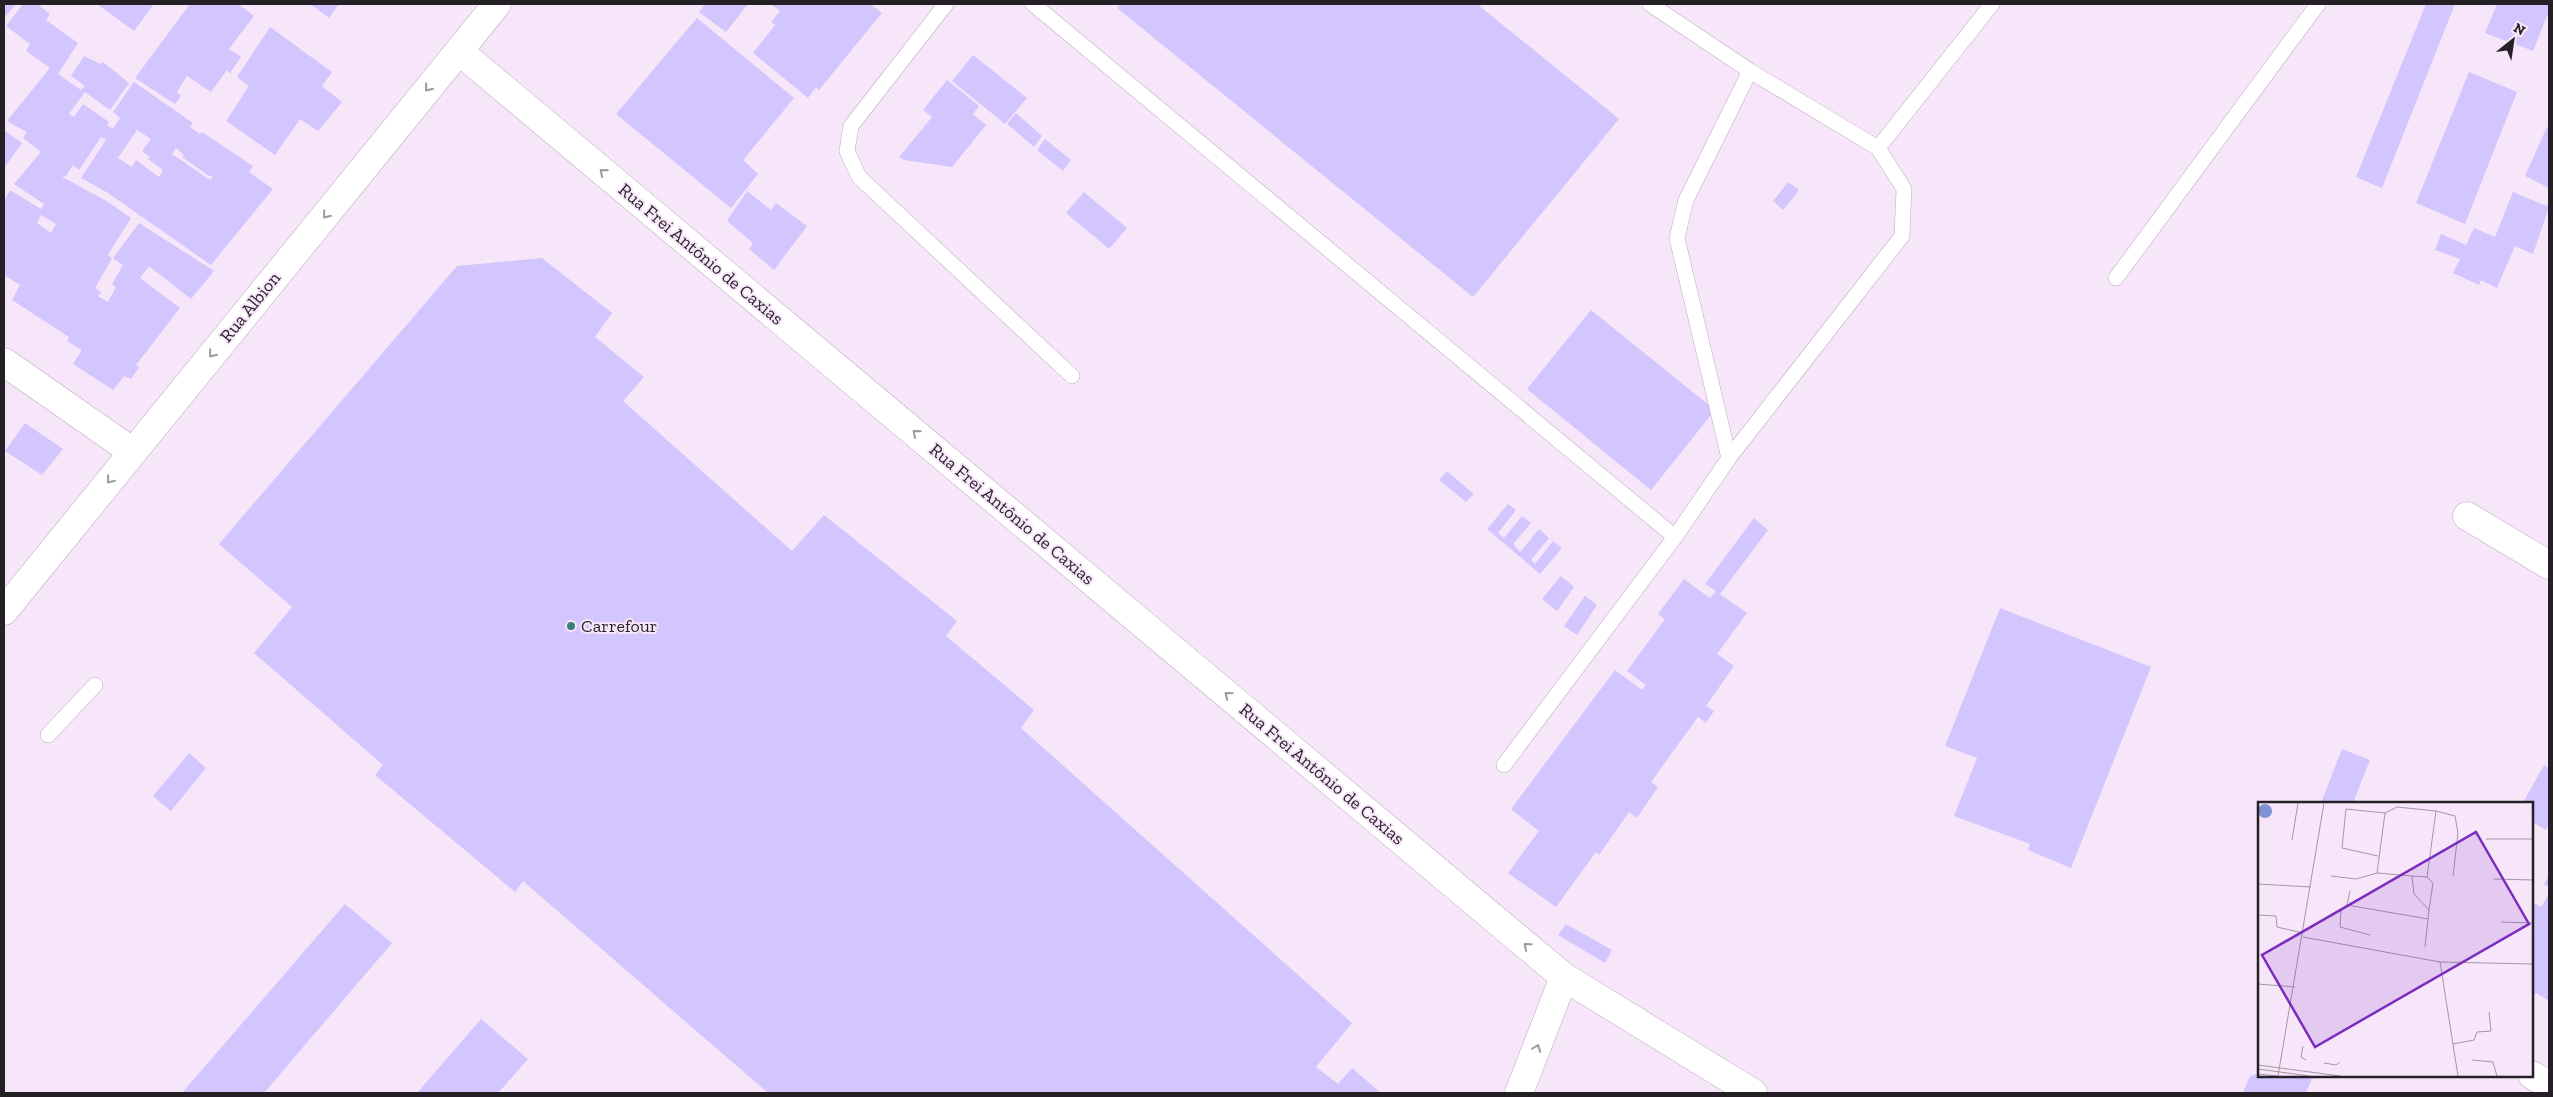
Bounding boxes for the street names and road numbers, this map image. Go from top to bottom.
street label: Rua Frei Antônio de Caxias [614,178,788,330]
street label: Rua Albion [215,267,285,347]
street label: Rua Frei Antônio de Caxias [925,438,1099,590]
street label: Rua Frei Antônio de Caxias [1235,698,1409,850]

